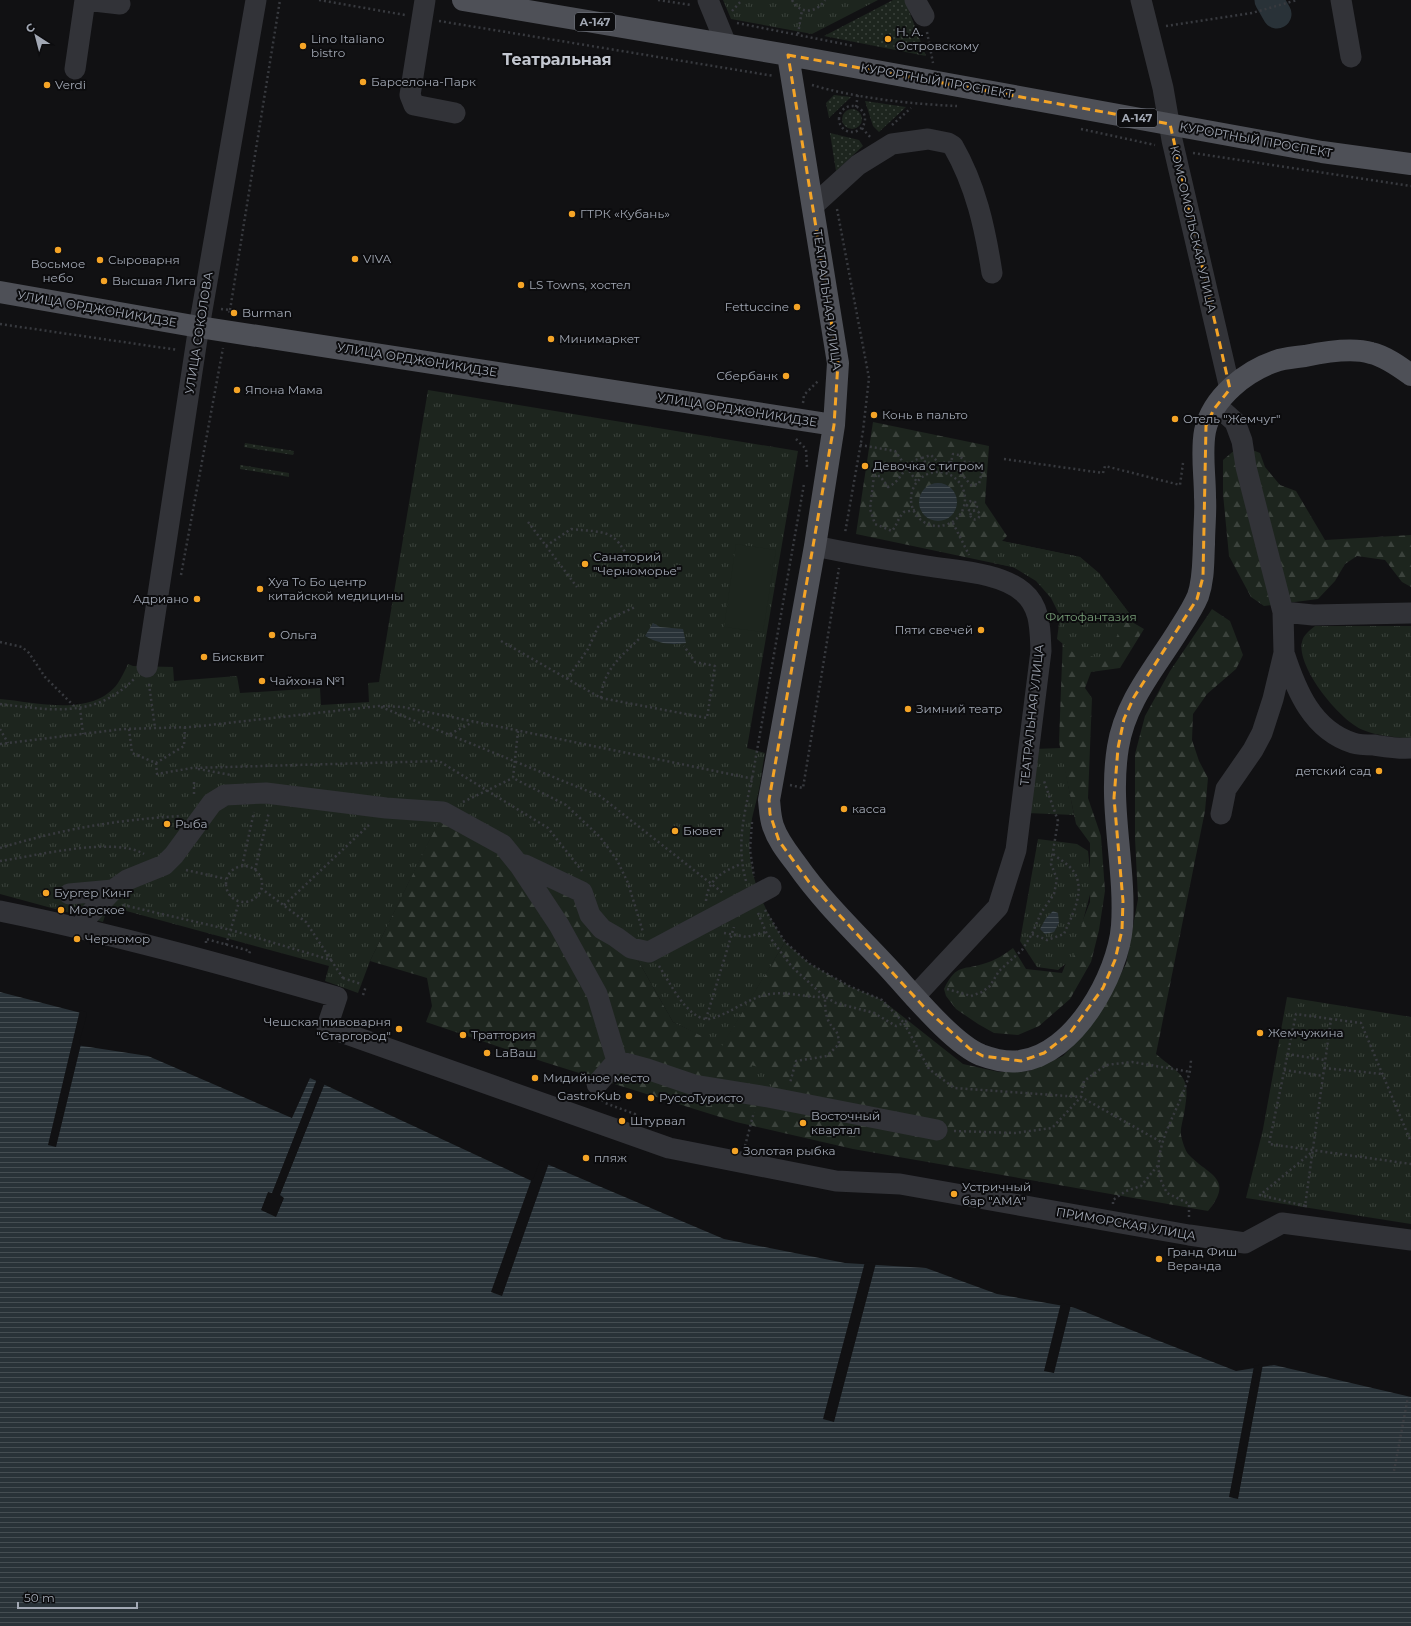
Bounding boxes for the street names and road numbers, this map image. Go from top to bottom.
road number: А-147 [575,13,615,31]
street label: КУРОРТНЫЙ ПРОСПЕКТ [860,60,1015,101]
road number: А-147 [1117,109,1157,127]
street label: КУРОРТНЫЙ ПРОСПЕКТ [1179,119,1334,160]
street label: КОМСОМОЛЬСКАЯ УЛИЦА [1167,144,1220,314]
street label: ТЕАТРАЛЬНАЯ УЛИЦА [810,229,845,371]
street label: УЛИЦА СОКОЛОВА [181,271,216,395]
street label: УЛИЦА ОРДЖОНИКИДЗЕ [16,287,178,330]
street label: УЛИЦА ОРДЖОНИКИДЗЕ [336,339,498,380]
street label: УЛИЦА ОРДЖОНИКИДЗЕ [656,389,818,430]
street label: ТЕАТРАЛЬНАЯ УЛИЦА [1017,644,1046,786]
street label: ПРИМОРСКАЯ УЛИЦА [1055,1204,1197,1243]

